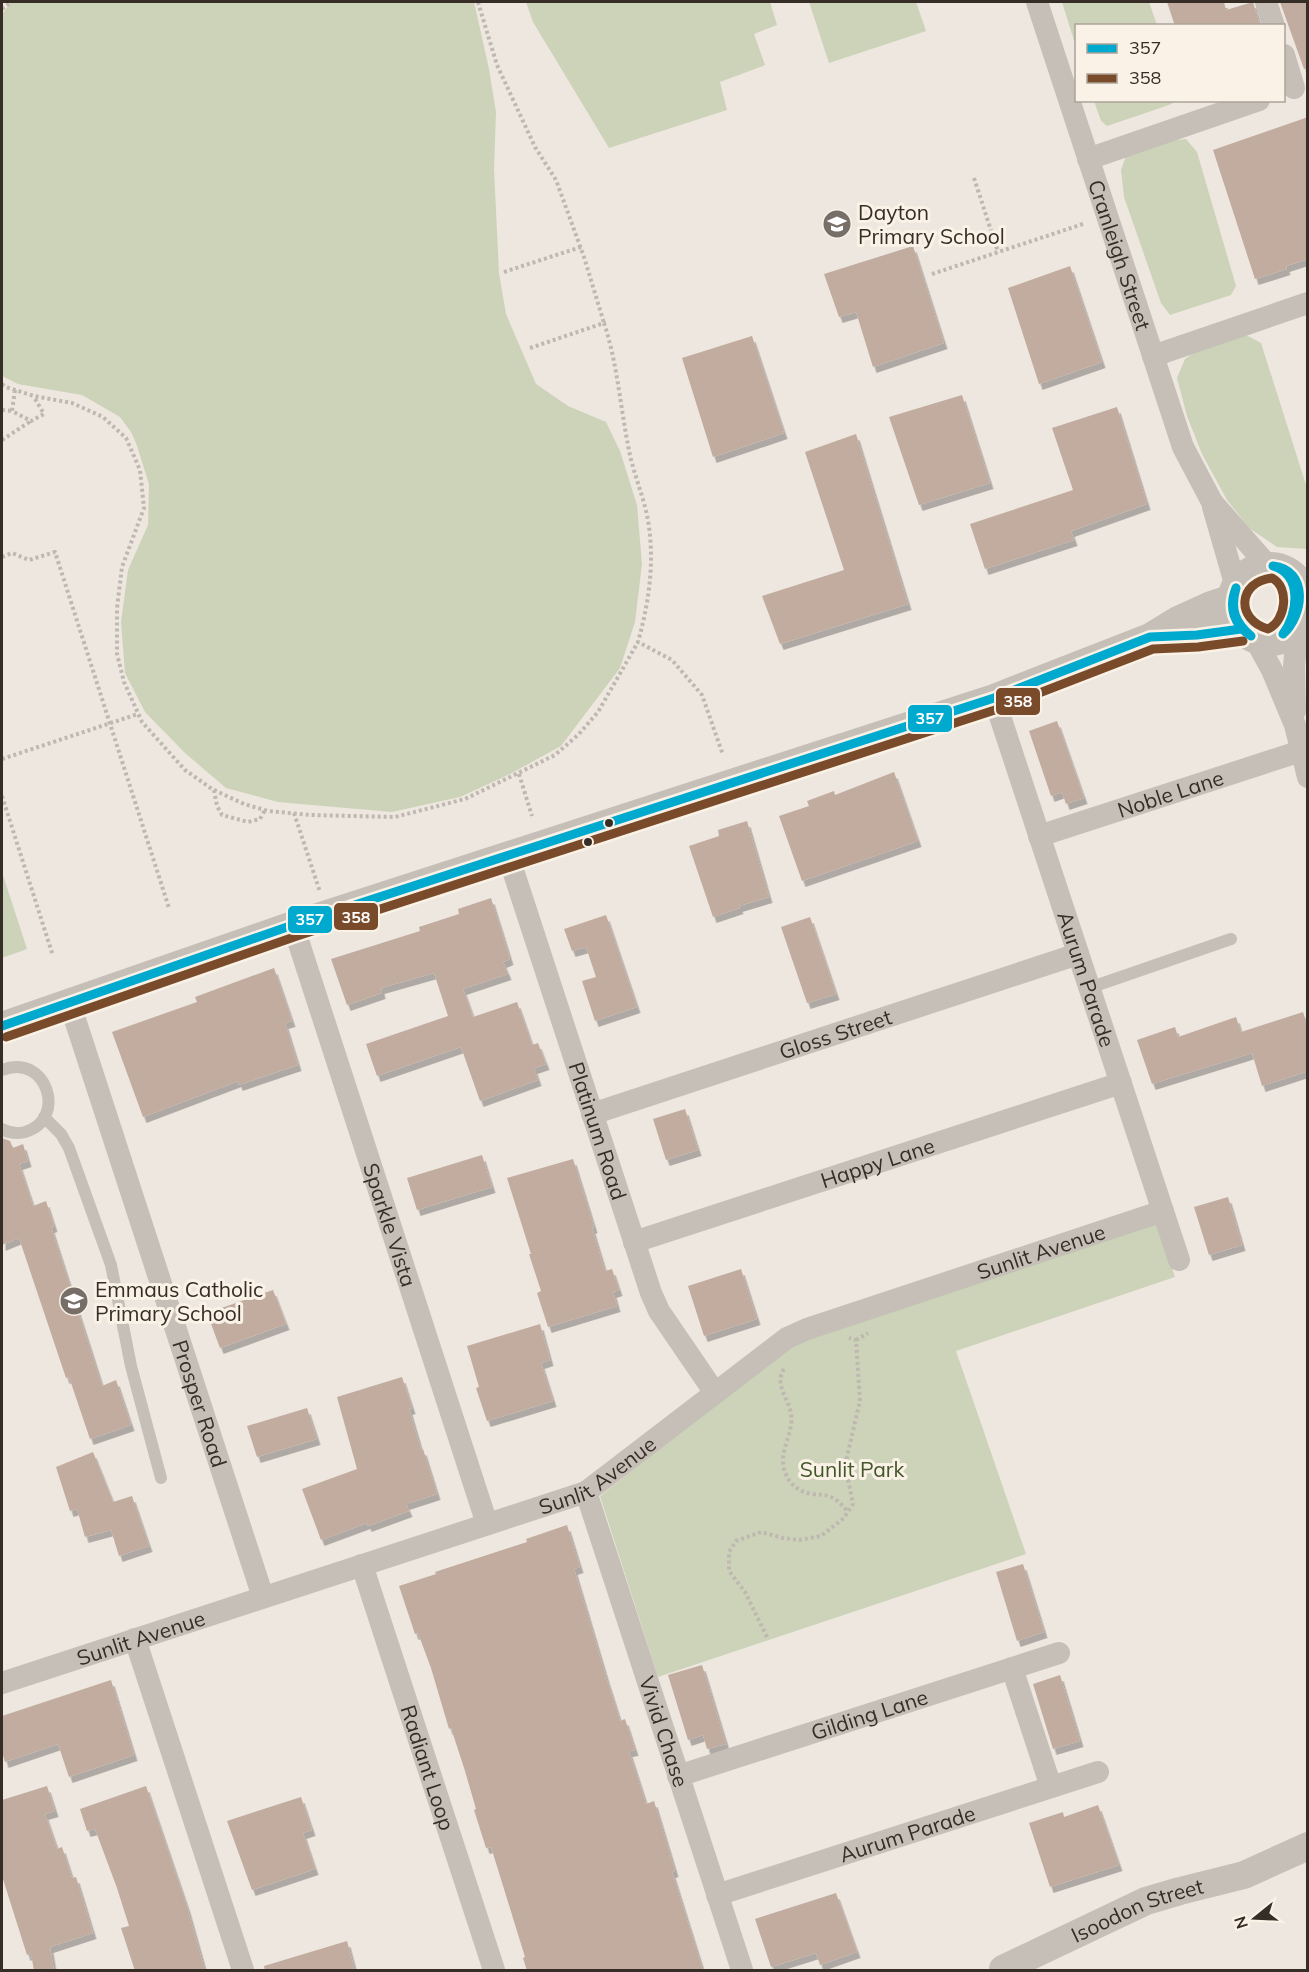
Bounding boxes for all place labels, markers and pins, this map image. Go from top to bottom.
place label: Dayton Primary School [858,199,1005,249]
school or university icon: Dayton Primary School [821,208,853,240]
unlabelled marker [603,817,615,829]
unlabelled marker [582,836,594,848]
place label: Emmaus Catholic Primary School [95,1276,264,1326]
school or university icon: Emmaus Catholic Primary School [58,1285,90,1317]

